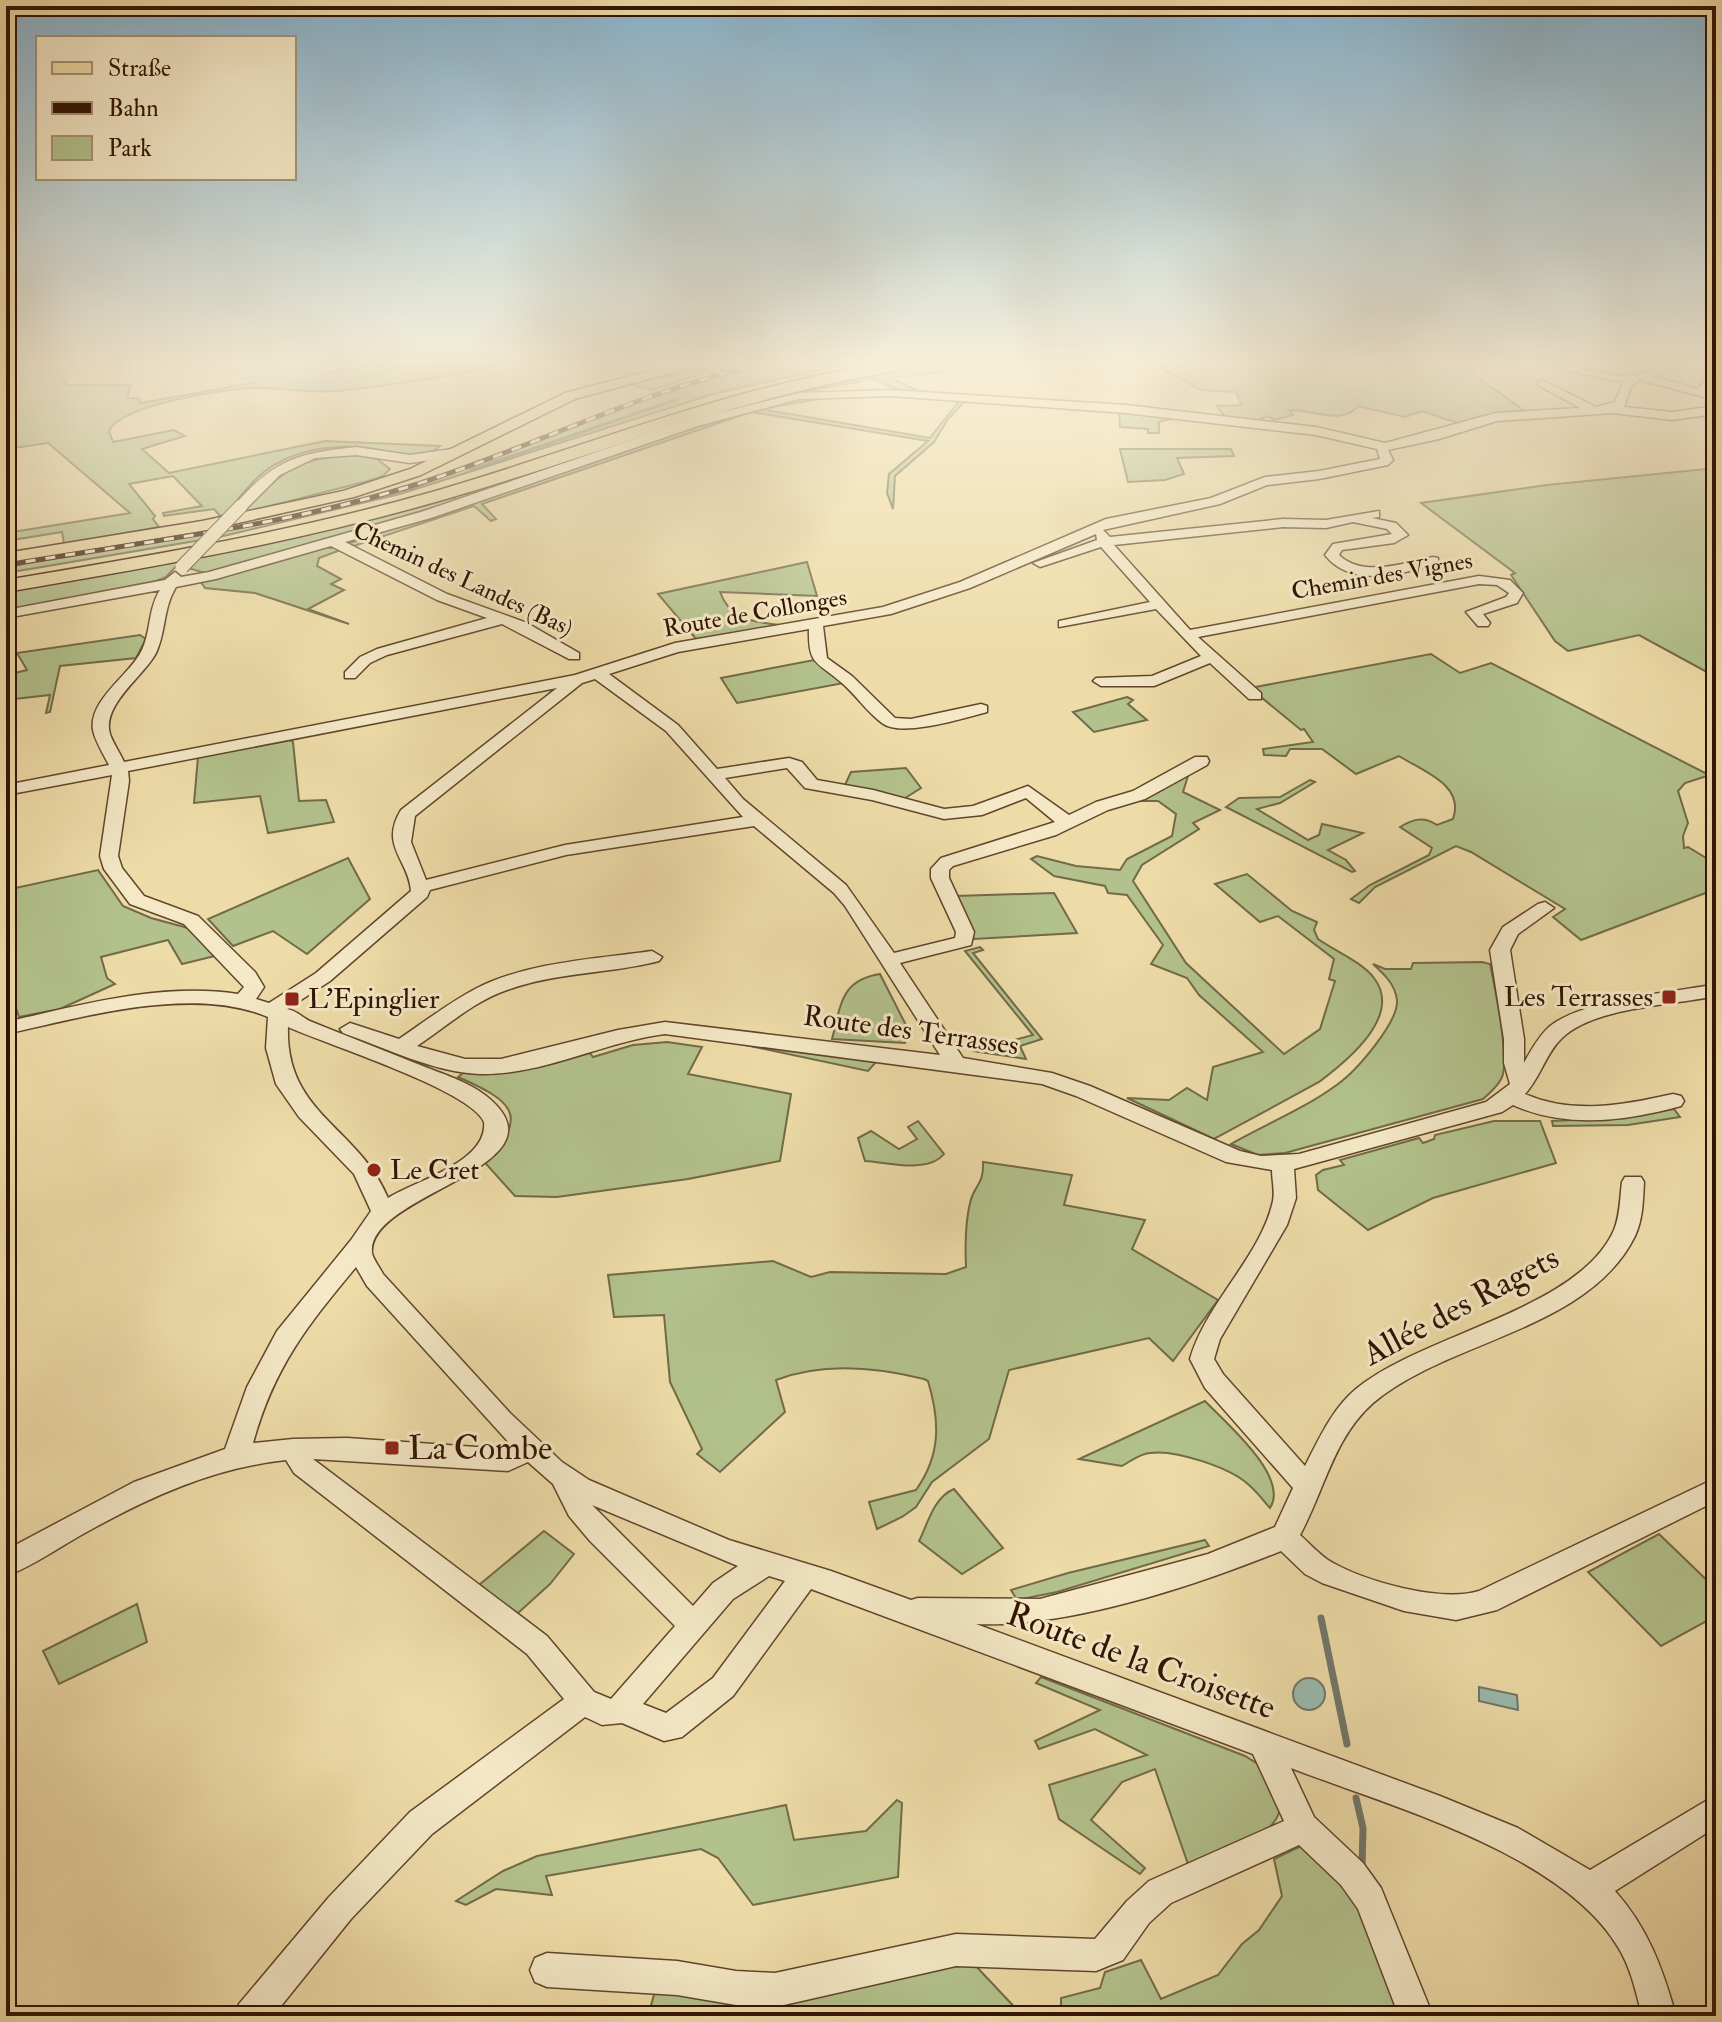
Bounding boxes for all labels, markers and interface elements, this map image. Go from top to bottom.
legend [36,36,296,180]
text: Straße [108,53,171,84]
text: Bahn [108,93,159,124]
text: Park [108,133,152,164]
street label: Chemin des Landes (Bas) [348,514,578,644]
street label: Chemin des Vignes [1289,545,1475,607]
street label: Route de Collonges [661,582,849,644]
place label: Les Terrasses [1504,980,1653,1015]
place label: L'Epinglier [308,982,440,1017]
marker: Les Terrasses [1660,988,1678,1006]
marker: L'Epinglier [283,990,301,1008]
street label: Route des Terrasses [801,999,1021,1063]
place label: Le Cret [390,1153,479,1188]
marker: Le Cret [365,1161,383,1179]
street label: Allée des Ragets [1355,1236,1567,1376]
place label: La Combe [408,1427,552,1470]
marker: La Combe [383,1439,401,1457]
street label: Route de la Croisette [1001,1592,1281,1730]

